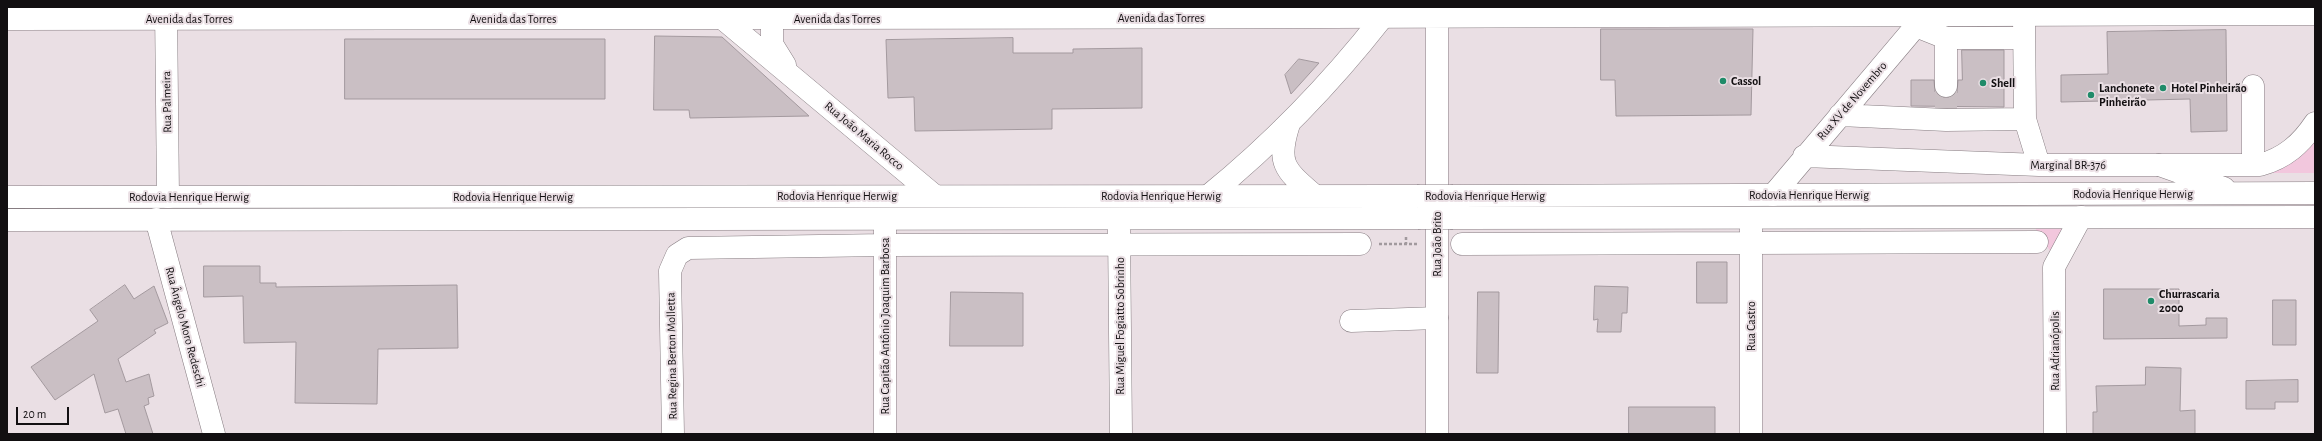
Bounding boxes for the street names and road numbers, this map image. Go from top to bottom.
street label: Avenida das Torres [1118,11,1204,25]
street label: Avenida das Torres [146,12,232,26]
street label: Avenida das Torres [470,12,556,26]
street label: Avenida das Torres [794,12,880,26]
street label: Rua XV de Novembro [1814,59,1890,143]
street label: Rua Palmeira [159,71,175,133]
street label: Rua João Maria Rocco [821,99,907,173]
street label: Marginal BR-376 [2030,158,2106,172]
street label: Rodovia Henrique Herwig [2073,187,2193,201]
street label: Rodovia Henrique Herwig [1749,188,1869,202]
street label: Rodovia Henrique Herwig [777,189,897,203]
street label: Rodovia Henrique Herwig [1101,189,1221,203]
street label: Rodovia Henrique Herwig [1425,189,1545,203]
street label: Rodovia Henrique Herwig [129,190,249,204]
street label: Rodovia Henrique Herwig [453,190,573,204]
street label: Rua João Brito [1430,211,1444,277]
street label: Rua Capitão Antônio Joaquim Barbosa [878,238,892,414]
street label: Rua Miguel Fogiatto Sobrinho [1113,257,1127,395]
street label: Rua Ângelo Moro Redeschi [162,265,208,389]
street label: Rua Regina Berton Molletta [664,292,680,420]
street label: Rua Castro [1744,301,1758,351]
street label: Rua Adrianópolis [2048,311,2062,391]

